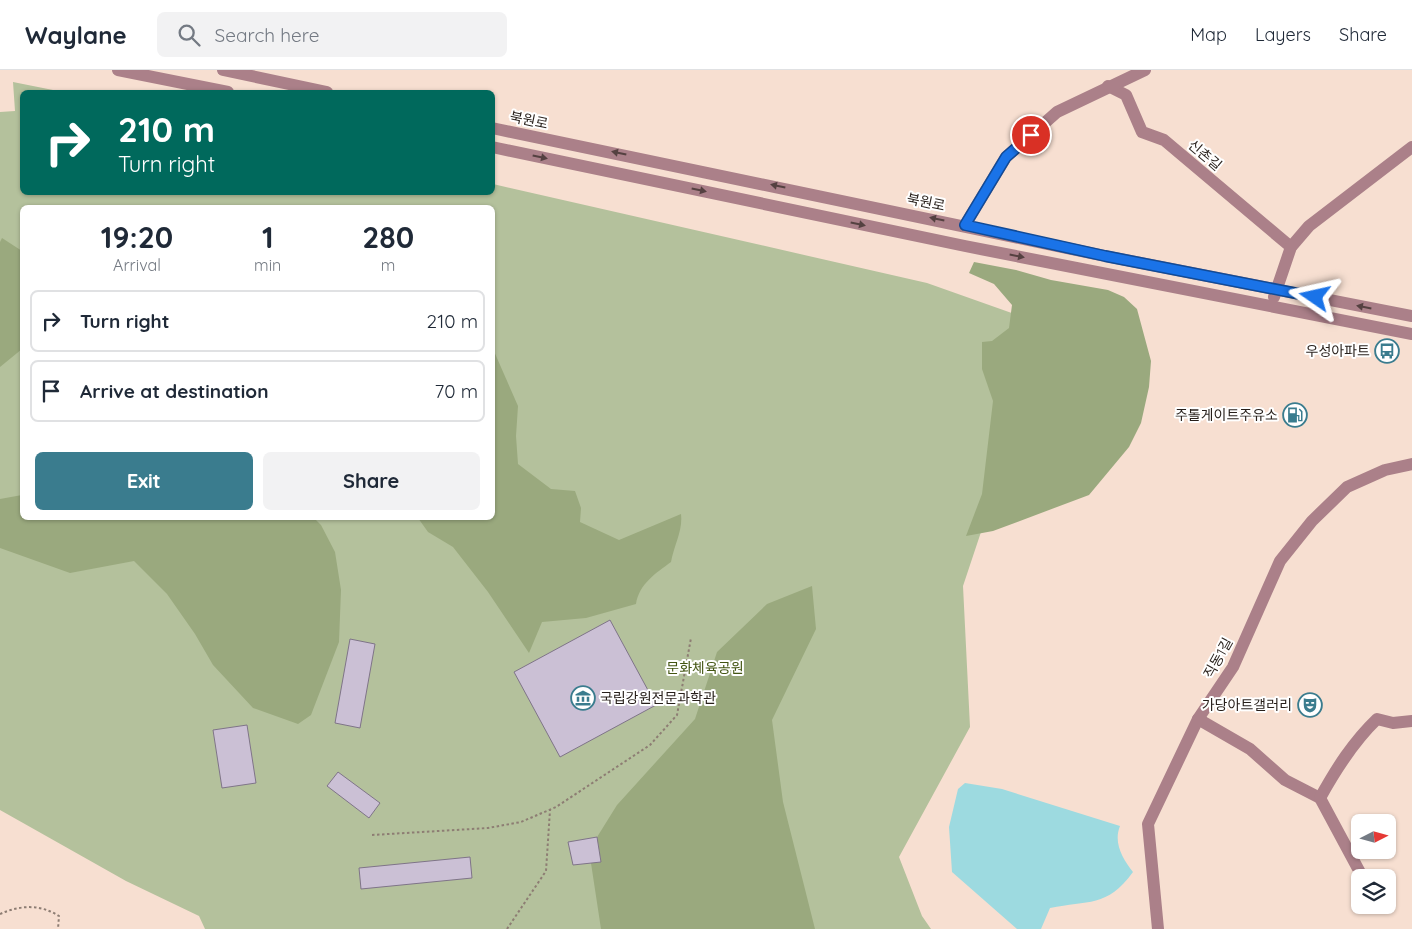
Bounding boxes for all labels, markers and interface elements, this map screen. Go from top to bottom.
search box [157,12,507,57]
text: Waylane [25,20,127,50]
icon: search [175,21,203,49]
text: Search here [215,23,319,47]
text: Map [1190,23,1227,46]
text: Layers [1255,23,1311,46]
text: Share [1339,23,1387,46]
text: 210 m [118,107,215,151]
street label: 북원로 [508,107,550,133]
icon: right [35,110,100,175]
pin [1010,114,1052,156]
icon: arrive [1017,121,1045,149]
street label: 신촌길 [1184,136,1226,174]
one-way arrow [610,149,626,157]
text: Turn right [118,150,215,178]
one-way arrow [533,153,549,161]
one-way arrow [770,182,785,190]
one-way arrow [692,186,707,194]
street label: 북원로 [905,189,947,215]
one-way arrow [929,215,945,223]
text: 19:20 [101,218,173,256]
text: 1 [262,218,274,256]
text: 280 [362,218,414,256]
one-way arrow [851,220,867,228]
one-way arrow [1010,253,1026,261]
text: Arrival [113,255,161,275]
text: min [254,255,281,275]
text: m [381,255,395,275]
position arrow [1288,270,1340,322]
one-way arrow [1356,302,1372,310]
icon: right [37,307,65,335]
text: Turn right [80,309,169,333]
text: 210 m [427,309,478,333]
bus stop icon: 우성아파트 [1374,338,1400,364]
place label: 우성아파트 [1306,342,1370,360]
icon: arrive [37,377,65,405]
text: Arrive at destination [80,379,269,403]
text: 70 m [434,379,478,403]
fuel station icon: 주톨게이트주유소 [1282,402,1308,428]
place label: 주톨게이트주유소 [1175,406,1278,424]
button: Exit [35,452,253,510]
button: Share [263,452,480,510]
street label: 직동1길 [1200,634,1236,682]
park label: 문화체육공원 [666,659,744,677]
museum icon: 국립강원전문과학관 [570,685,596,711]
place label: 국립강원전문과학관 [600,689,716,707]
theatre icon: 가당아트갤러리 [1297,692,1323,718]
place label: 가당아트갤러리 [1202,696,1292,714]
north arrow [1351,814,1396,859]
map controls [1351,814,1396,914]
button: layers [1351,869,1396,914]

